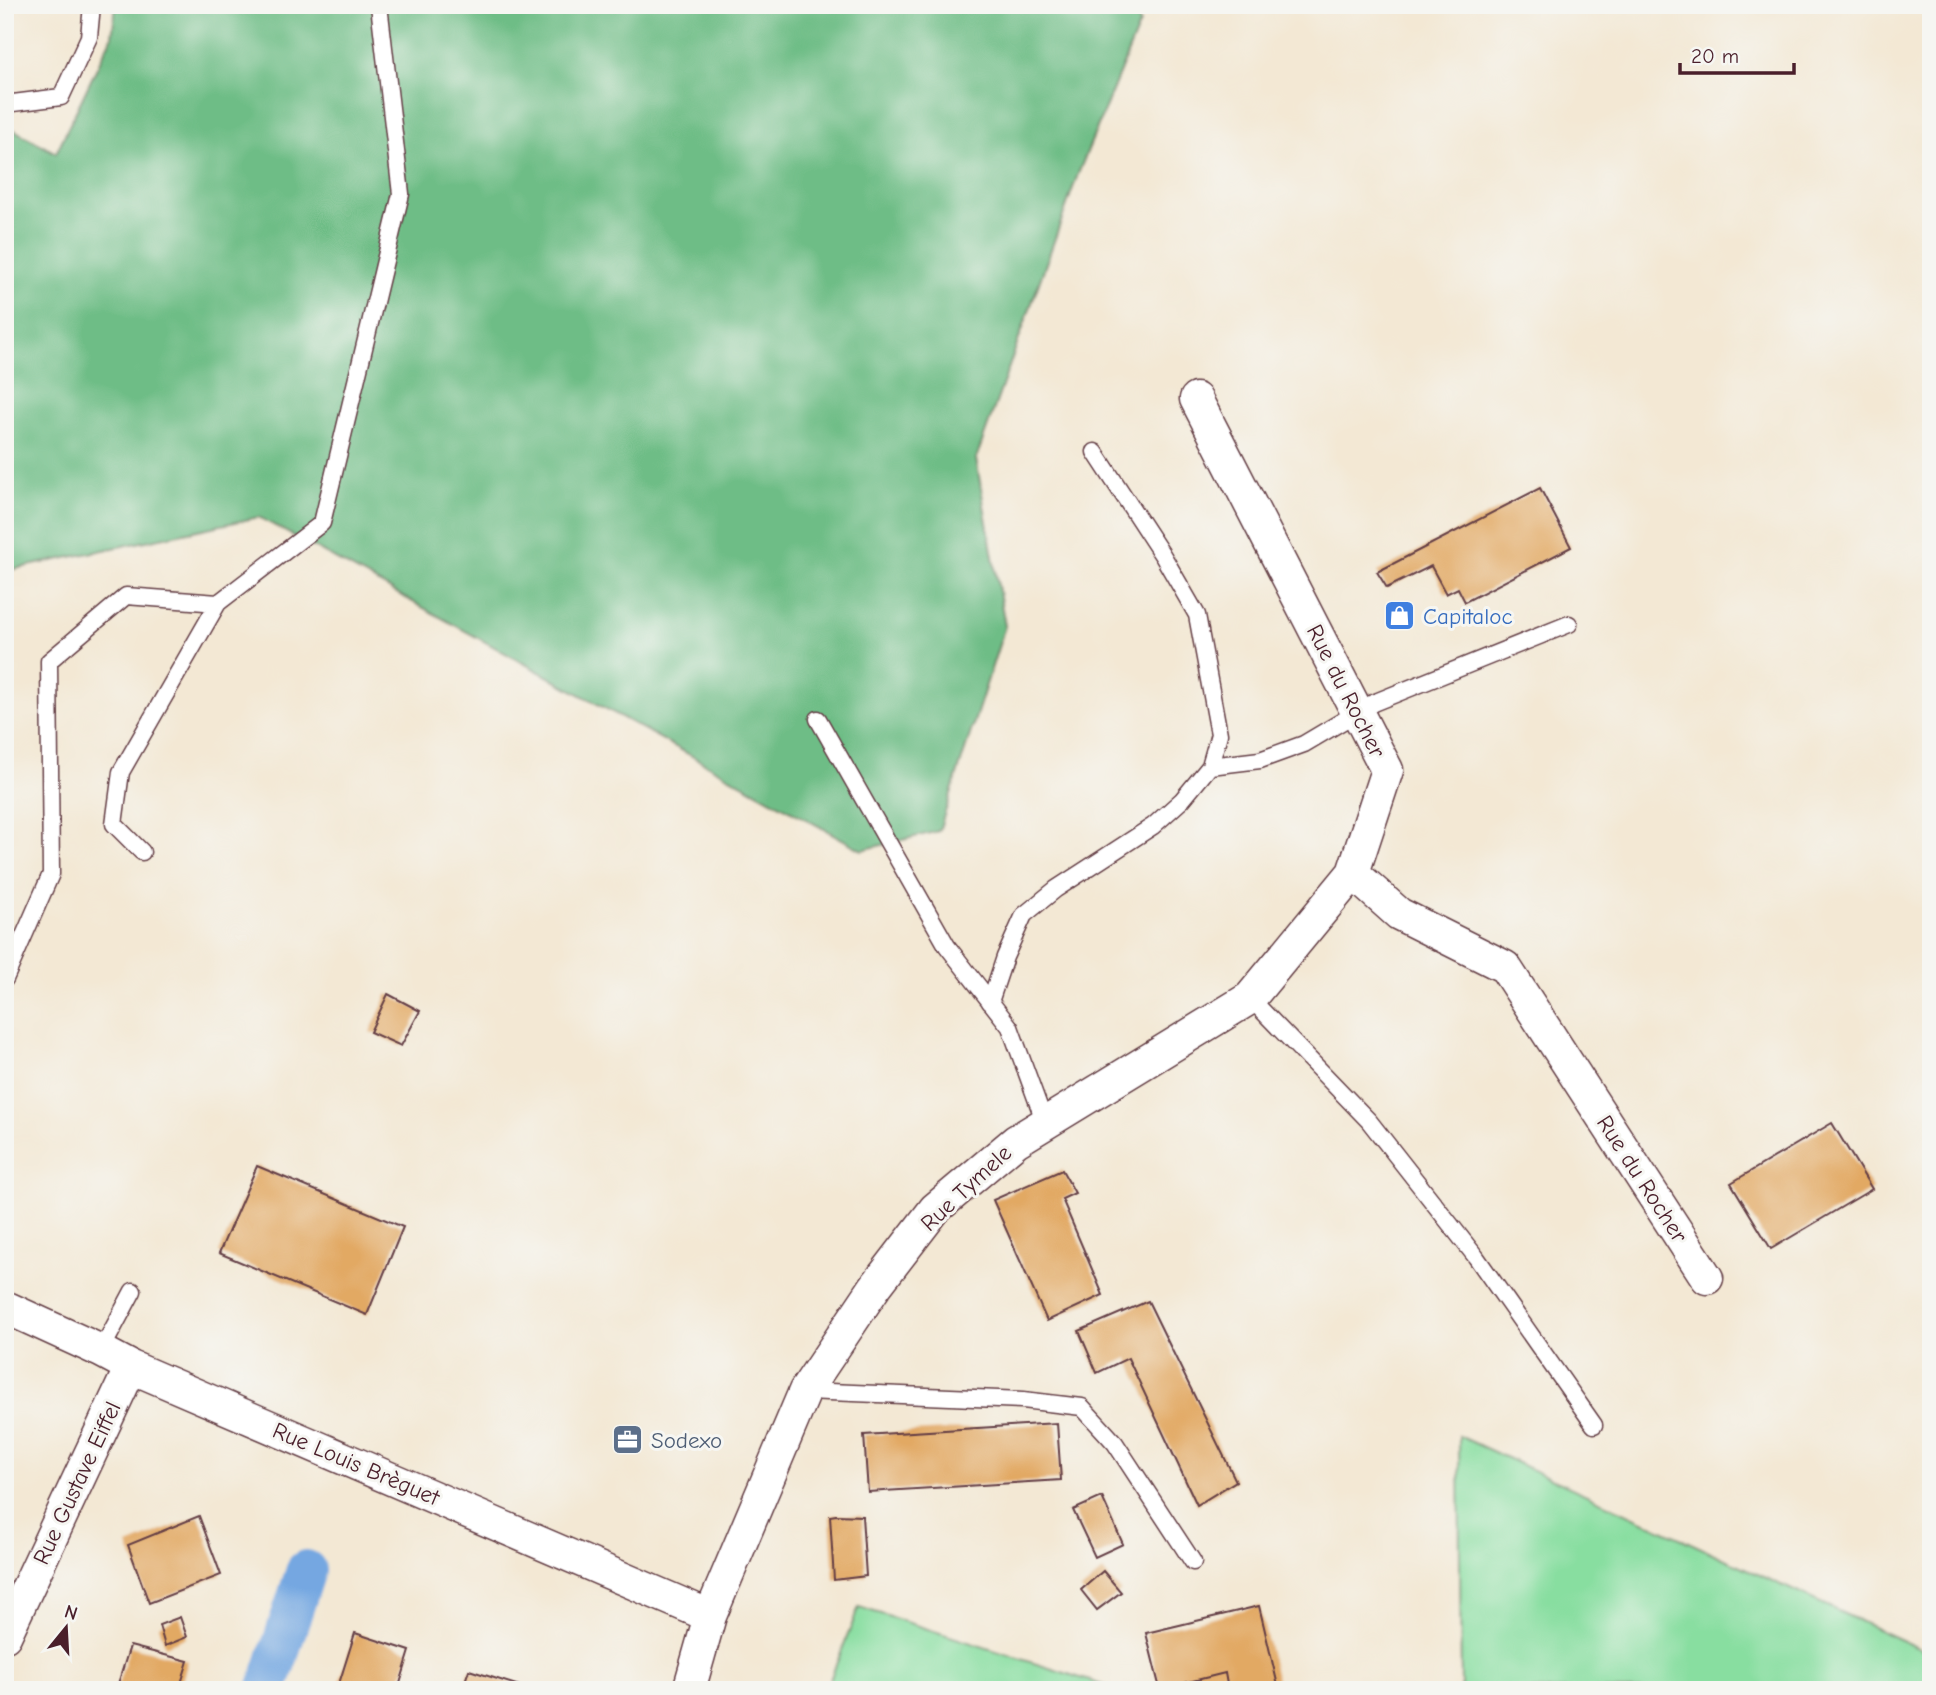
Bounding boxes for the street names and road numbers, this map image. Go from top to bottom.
street label: Rue du Rocher [1301,620,1392,763]
street label: Rue du Rocher [1591,1110,1694,1248]
street label: Rue Tymele [915,1139,1017,1237]
street label: Rue Gustave Eiffel [27,1397,127,1569]
street label: Rue Louis Brèguet [269,1417,445,1512]

